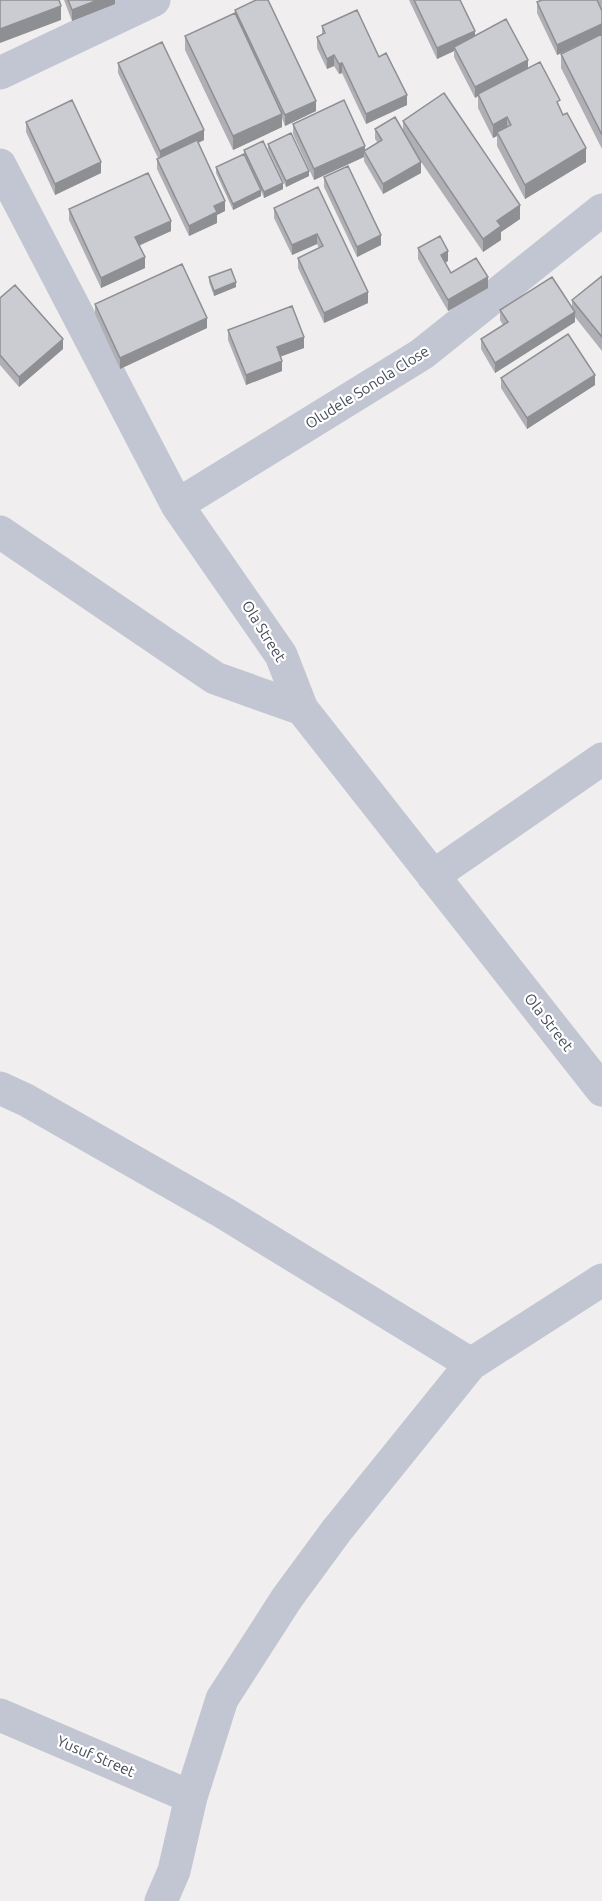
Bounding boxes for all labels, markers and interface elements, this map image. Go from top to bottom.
street label: Oludele Sonola Close [302,342,432,432]
street label: Ola Street [239,597,289,665]
street label: Ola Street [521,990,577,1054]
street label: Yusuf Street [54,1732,138,1780]

